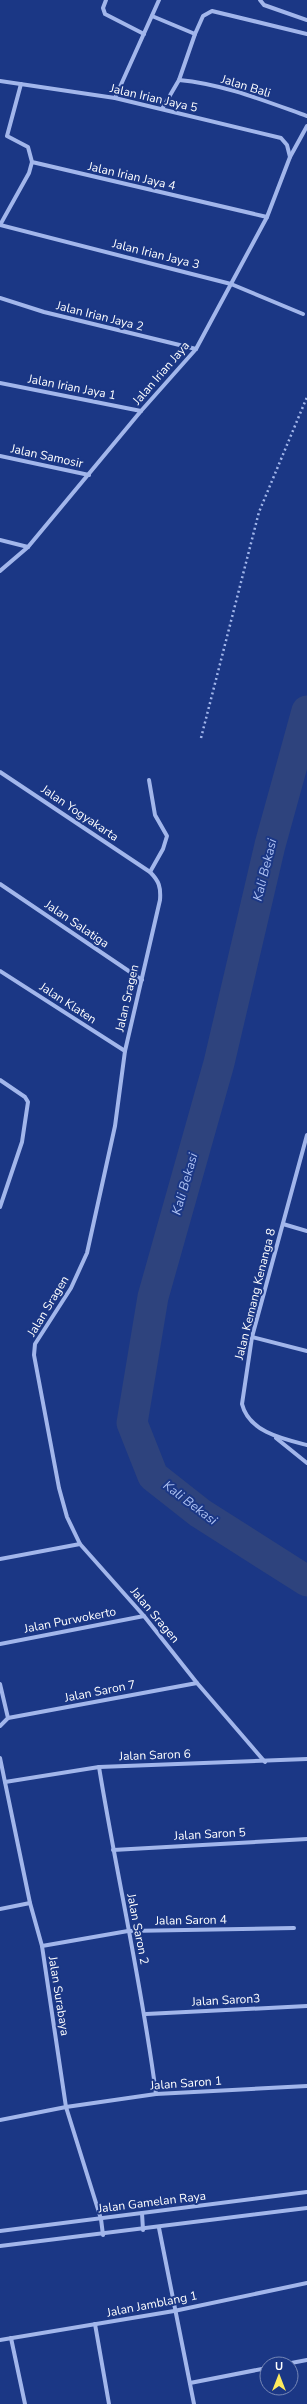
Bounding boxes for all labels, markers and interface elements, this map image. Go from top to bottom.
street label: Jalan Bali [218,71,273,101]
street label: Jalan Irian Jaya 5 [108,80,199,116]
street label: Jalan Irian Jaya 4 [86,158,177,194]
street label: Jalan Irian Jaya 3 [110,235,201,273]
street label: Jalan Irian Jaya 2 [54,297,145,335]
street label: Jalan Irian Jaya [128,338,193,409]
street label: Jalan Irian Jaya 1 [26,370,117,403]
street label: Jalan Samosir [8,440,85,472]
street label: Jalan Yogyakarta [37,781,122,845]
water label: Kali Bekasi [249,836,282,903]
street label: Jalan Salatiga [41,896,112,951]
street label: Jalan Sragen [111,963,142,1034]
street label: Jalan Klaten [36,978,100,1027]
water label: Kali Bekasi [168,1150,203,1217]
street label: Jalan Kemang Kenanga 8 [231,1227,279,1362]
street label: Jalan Sragen [23,1273,72,1340]
water label: Kali Bekasi [159,1477,222,1530]
street label: Jalan Sragen [126,1583,183,1646]
street label: Jalan Purwokerto [22,1603,118,1637]
street label: Jalan Saron 7 [62,1676,137,1706]
street label: Jalan Saron 6 [118,1746,191,1764]
street label: Jalan Saron 5 [173,1824,246,1844]
street label: Jalan Saron 2 [123,1891,153,1966]
street label: Jalan Saron 4 [154,1911,227,1929]
street label: Jalan Surabaya [45,1954,73,2037]
street label: Jalan Saron3 [190,1990,261,2010]
street label: Jalan Saron 1 [149,2073,222,2094]
street label: Jalan Gamelan Raya [96,2187,207,2217]
street label: Jalan Jamblang 1 [105,2287,198,2321]
north arrow [259,2356,299,2396]
text: U [275,2359,283,2374]

